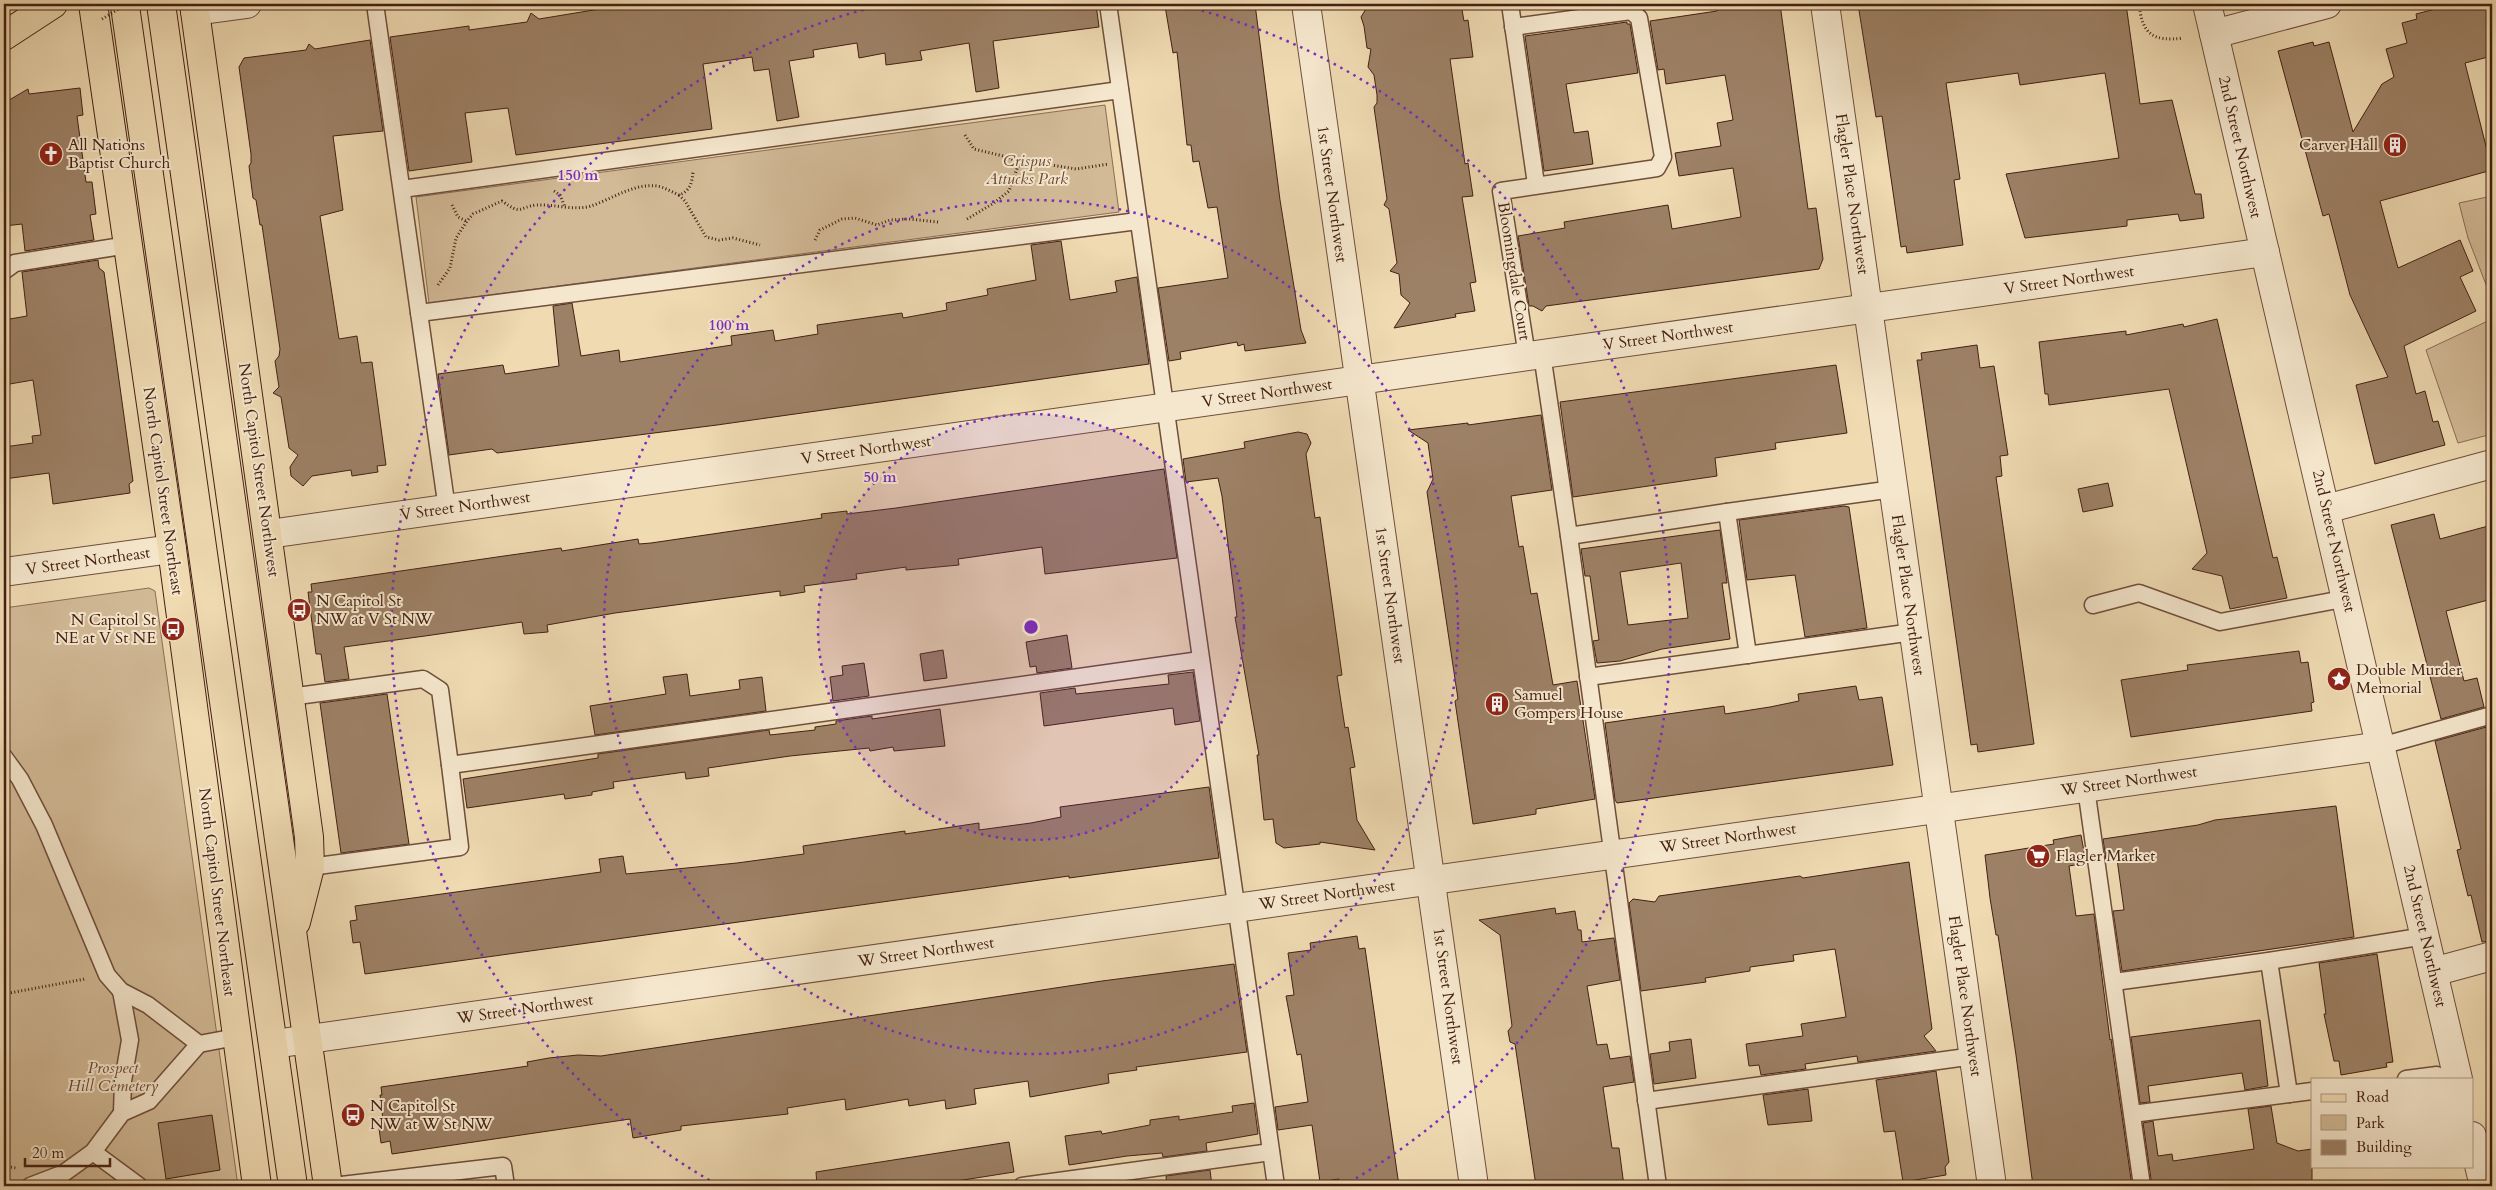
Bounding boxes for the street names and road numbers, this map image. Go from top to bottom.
street label: 2nd Street Northwest [2213,74,2267,220]
street label: Flagler Place Northwest [1830,112,1874,276]
street label: 1st Street Northwest [1311,124,1353,264]
street label: Bloomingdale Court [1492,200,1536,342]
street label: V Street Northwest [2002,260,2136,300]
street label: V Street Northwest [1601,316,1735,356]
street label: North Capitol Street Northwest [233,362,285,578]
street label: V Street Northwest [1200,373,1334,413]
street label: North Capitol Street Northeast [138,386,188,596]
street label: V Street Northwest [799,430,933,470]
street label: 2nd Street Northwest [2307,468,2361,614]
street label: V Street Northwest [398,486,532,526]
street label: Flagler Place Northwest [1886,513,1930,677]
street label: 1st Street Northwest [1369,525,1411,665]
street label: V Street Northeast [24,541,152,581]
street label: W Street Northwest [2059,761,2198,802]
street label: North Capitol Street Northeast [193,787,241,997]
street label: W Street Northwest [1658,818,1797,859]
street label: 2nd Street Northwest [2398,863,2452,1009]
street label: W Street Northwest [1257,875,1396,916]
street label: Flagler Place Northwest [1943,914,1987,1078]
street label: 1st Street Northwest [1427,926,1469,1066]
street label: W Street Northwest [856,932,995,973]
street label: W Street Northwest [455,989,594,1030]

